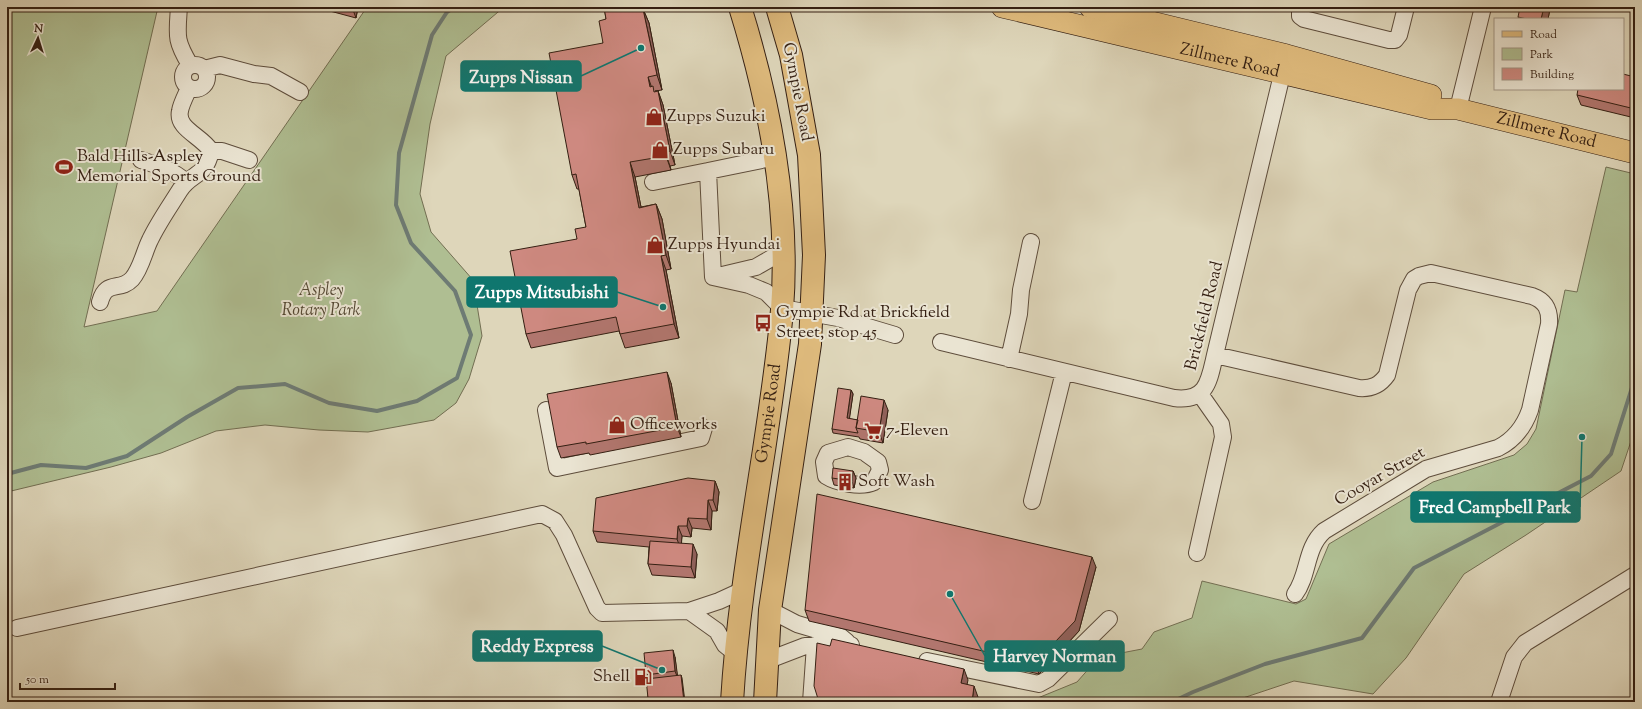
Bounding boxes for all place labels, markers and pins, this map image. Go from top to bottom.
callout: Zupps Nissan [461,61,581,91]
place label: Zupps Suzuki [667,105,766,129]
shop icon: Zupps Suzuki [644,107,664,127]
place label: Zupps Subaru [673,138,774,162]
shop icon: Zupps Subaru [650,140,670,160]
place label: Bald Hills-Aspley Memorial Sports Ground [77,145,261,189]
sports icon: Bald Hills-Aspley Memorial Sports Ground [54,157,74,177]
place label: Zupps Hyundai [668,233,780,257]
shop icon: Zupps Hyundai [645,235,665,255]
callout: Zupps Mitsubishi [467,277,617,307]
place label: Gympie Rd at Brickfield Street, stop 45 [776,301,950,345]
bus stop icon: Gympie Rd at Brickfield Street, stop 45 [753,313,773,333]
place label: Officeworks [630,413,718,437]
shop icon: Officeworks [607,415,627,435]
place label: 7-Eleven [886,419,949,443]
supermarket icon: 7-Eleven [863,421,883,441]
place label: Soft Wash [858,470,935,494]
building icon: Soft Wash [835,472,855,492]
callout: Fred Campbell Park [1411,492,1580,522]
callout: Reddy Express [473,631,602,661]
callout: Harvey Norman [985,641,1124,671]
place label: Shell [593,665,630,689]
fuel station icon: Shell [633,667,653,687]

